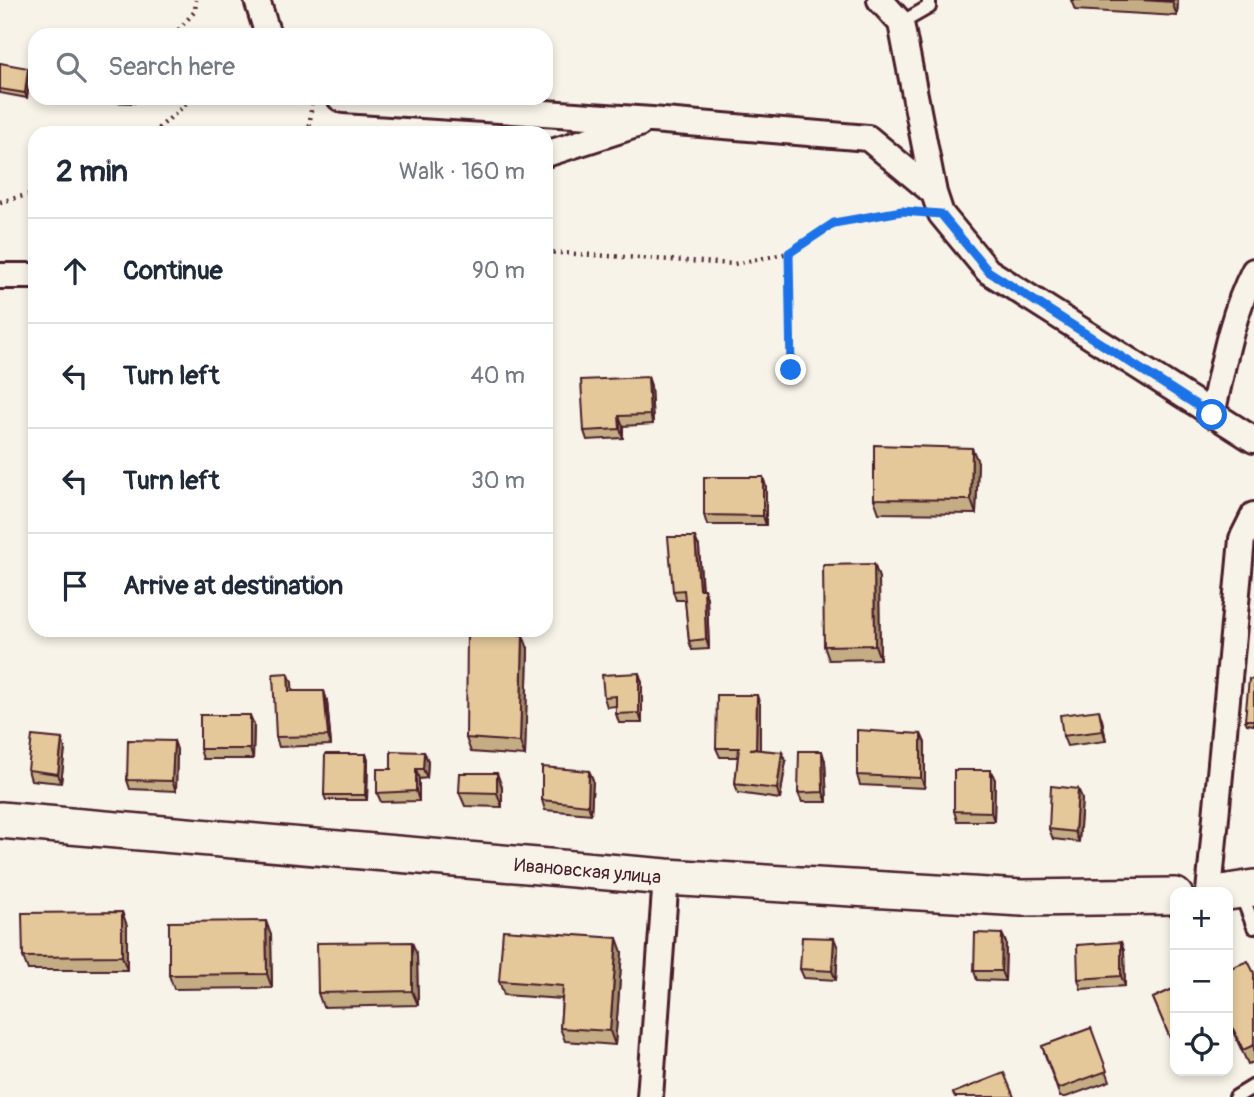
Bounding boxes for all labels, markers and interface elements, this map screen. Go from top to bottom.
search box [28,28,553,105]
icon: search [52,48,90,86]
text: Search here [108,51,235,83]
text: 2 min [56,153,128,190]
text: Walk · 160 m [399,157,525,186]
icon: ahead [56,252,94,290]
text: Continue [123,255,223,287]
text: 90 m [472,256,525,285]
route end [775,354,806,385]
icon: left [56,357,94,395]
text: Turn left [123,360,219,392]
text: 40 m [471,361,525,390]
route start [1196,399,1227,430]
icon: left [56,462,94,500]
text: Turn left [123,465,219,497]
text: 30 m [471,466,525,495]
icon: arrive [56,567,94,605]
text: Arrive at destination [123,570,343,602]
street label: Ивановская улица [513,853,662,890]
map controls [1170,887,1233,1076]
button: + [1170,887,1233,950]
button: − [1170,950,1233,1013]
button: locate [1170,1013,1233,1076]

